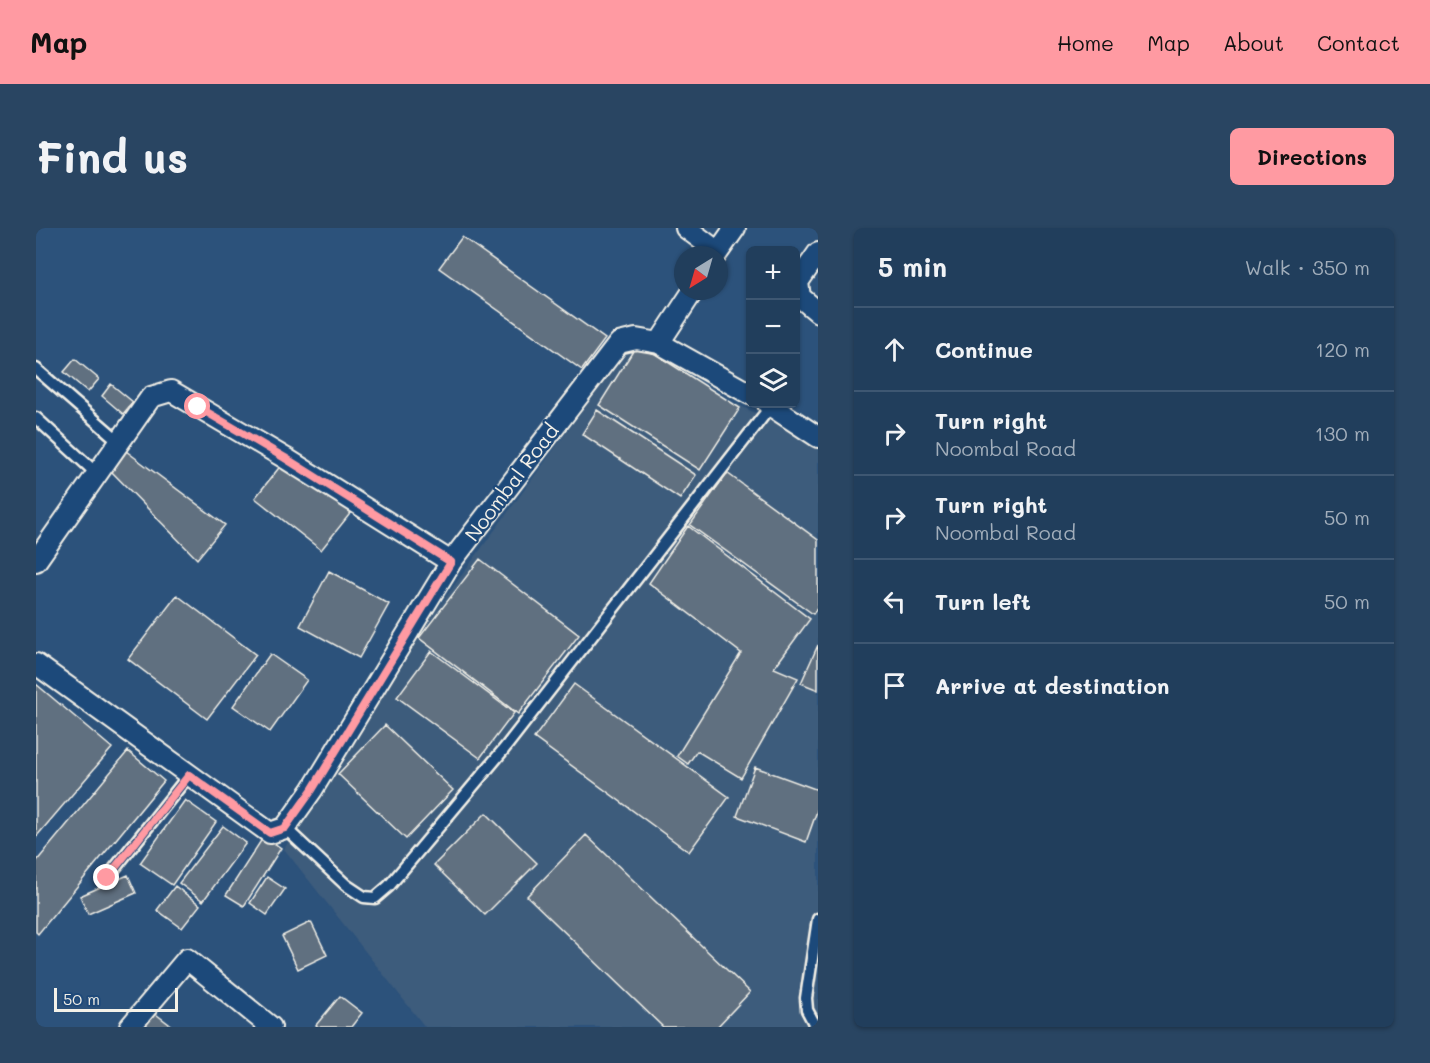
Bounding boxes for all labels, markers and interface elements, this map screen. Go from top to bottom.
text: Map [30,24,87,60]
text: Home [1057,29,1114,56]
text: Map [1147,29,1190,56]
text: About [1223,29,1284,56]
text: Contact [1317,29,1400,56]
button: Directions [1230,128,1394,185]
text: Find us [36,129,188,184]
north arrow [674,246,728,300]
map controls [746,246,800,408]
button: + [746,246,800,300]
text: 5 min [878,250,947,284]
text: Walk · 350 m [1245,254,1370,280]
button: − [746,300,800,354]
icon: ahead [878,333,911,366]
text: Continue [935,335,1033,364]
text: 120 m [1315,336,1370,362]
button: layers [746,354,800,408]
route start [184,393,210,419]
text: Turn right [935,406,1047,435]
icon: right [878,417,911,450]
street label: Noombal Road [458,418,564,546]
text: 130 m [1315,420,1370,446]
text: Noombal Road [935,435,1076,461]
text: Turn right [935,490,1047,519]
icon: right [878,501,911,534]
text: 50 m [1324,504,1370,530]
text: Noombal Road [935,519,1076,545]
icon: left [878,585,911,618]
text: Turn left [935,587,1031,616]
text: 50 m [1324,588,1370,614]
icon: arrive [878,669,911,702]
text: Arrive at destination [935,671,1170,700]
route end [93,864,119,890]
scale bar [54,985,178,1012]
text: 50 m [63,988,100,1009]

